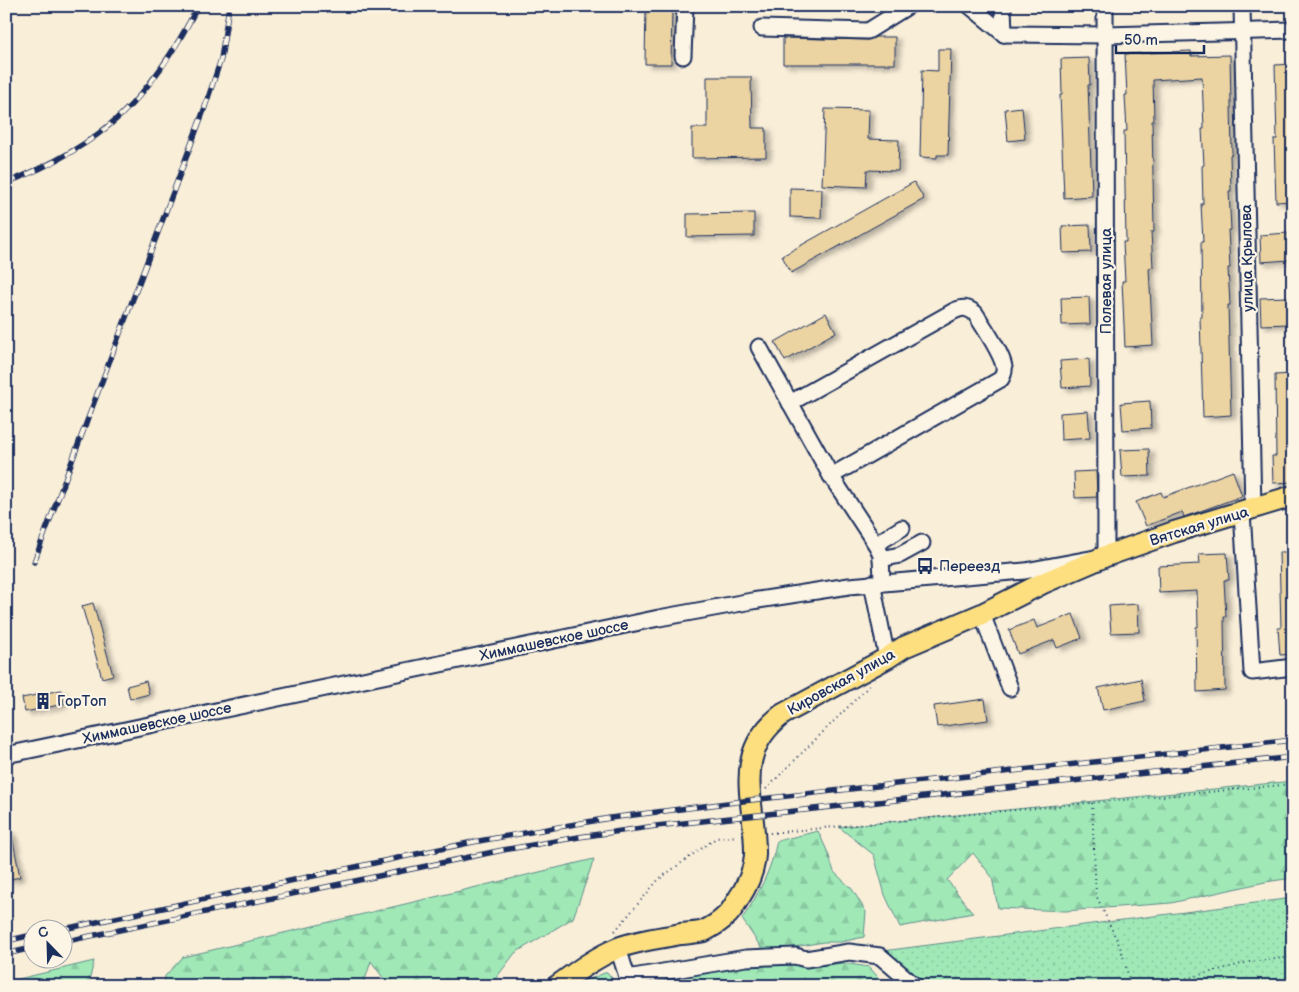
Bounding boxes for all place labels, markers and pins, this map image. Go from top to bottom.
bus stop icon: Переезд [915,556,935,576]
place label: Переезд [939,557,1000,576]
building icon: ГорТоп [33,691,53,711]
place label: ГорТоп [57,692,107,711]

